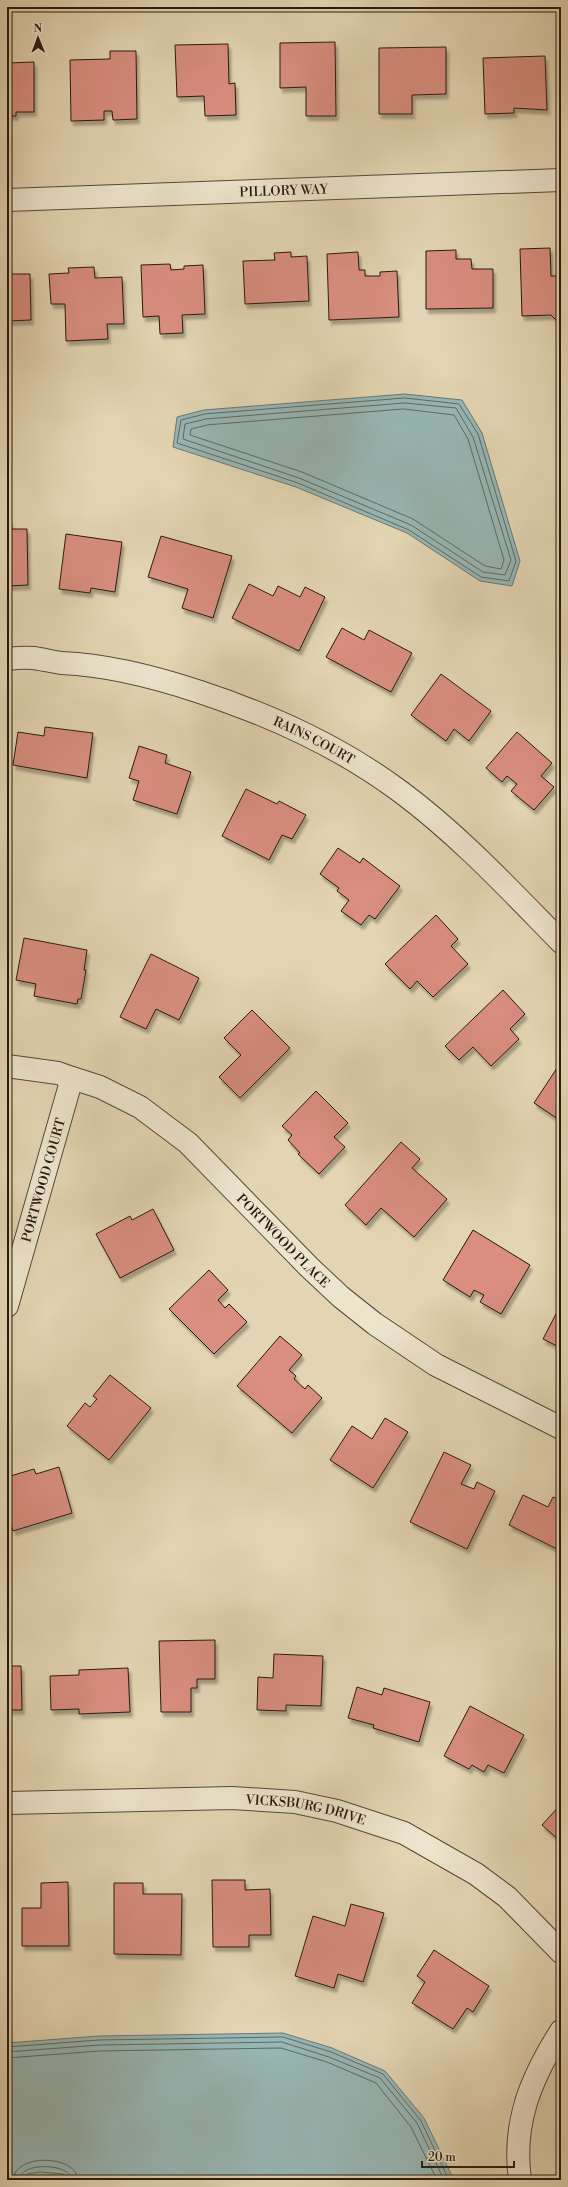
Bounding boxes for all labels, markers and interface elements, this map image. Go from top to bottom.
north arrow [18,18,58,58]
text: N [33,22,43,36]
street label: PILLORY WAY [239,181,330,201]
street label: RAINS COURT [271,714,357,768]
street label: PORTWOOD COURT [19,1116,69,1244]
street label: PORTWOOD PLACE [233,1191,333,1291]
street label: VICKSBURG DRIVE [244,1792,368,1829]
scale bar [422,2143,514,2169]
text: 20 m [428,2150,456,2165]

